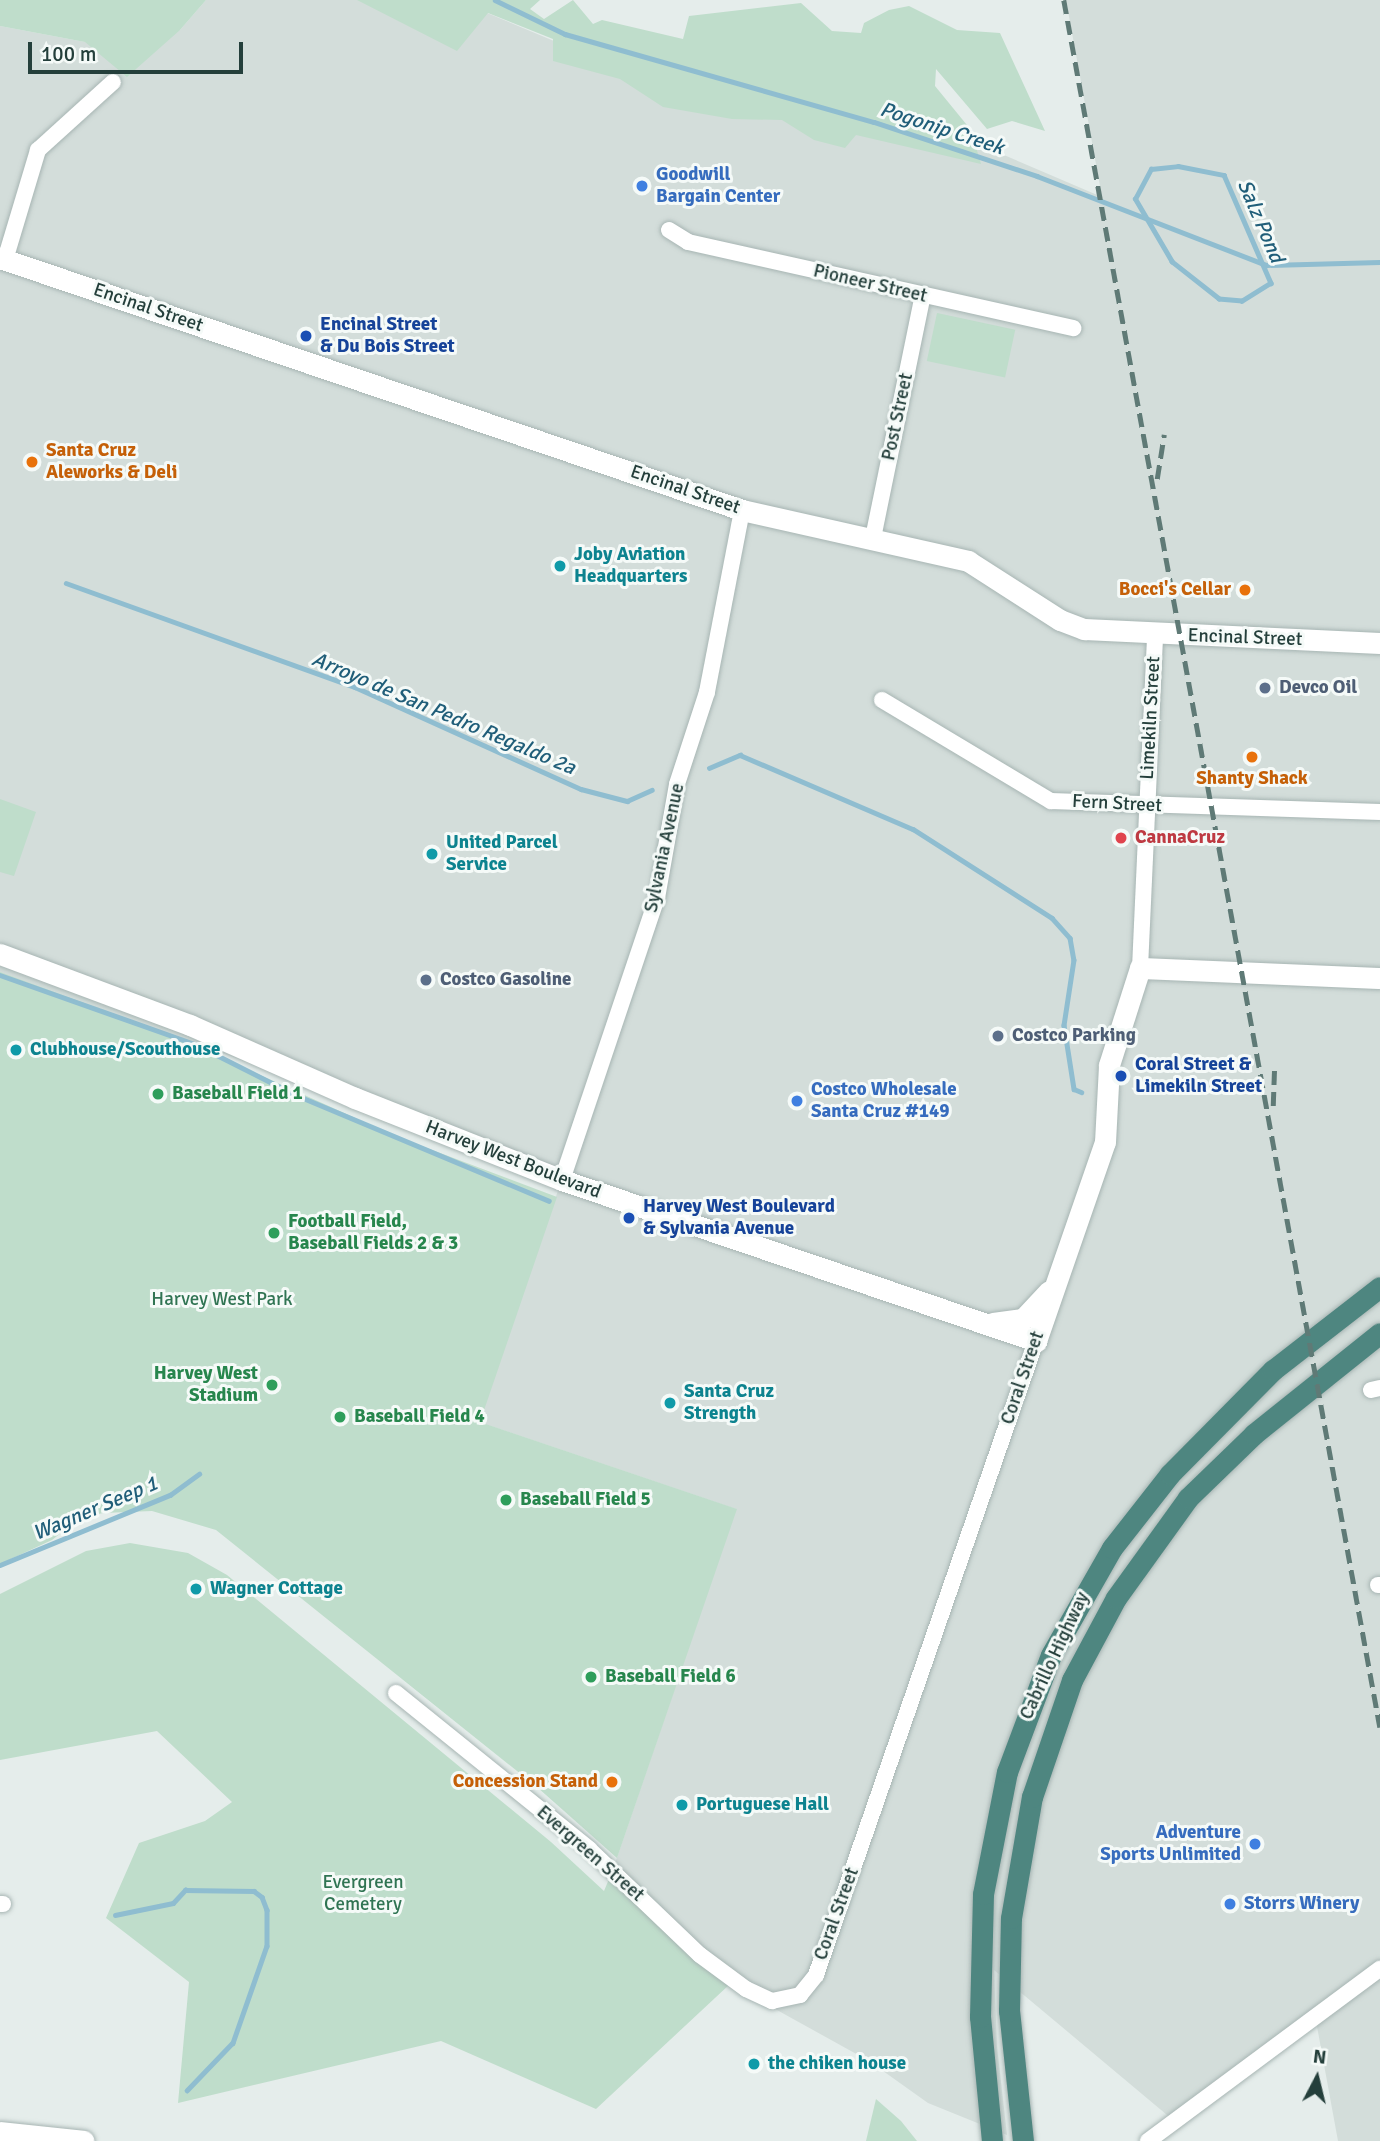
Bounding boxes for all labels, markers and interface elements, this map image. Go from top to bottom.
scale bar [32,28,247,72]
text: 100 m [41,41,96,67]
water label: Pogonip Creek [877,96,1007,160]
place label: Goodwill Bargain Center [656,164,780,208]
water label: Salz Pond [1232,176,1290,266]
marker: Goodwill Bargain Center [634,178,650,194]
street label: Pioneer Street [811,260,929,308]
street label: Encinal Street [90,279,206,337]
place label: Encinal Street & Du Bois Street [320,314,455,358]
marker: Encinal Street & Du Bois Street [298,328,314,344]
street label: Post Street [878,371,918,463]
place label: Santa Cruz Aleworks & Deli [46,440,177,484]
marker: Santa Cruz Aleworks & Deli [24,454,40,470]
street label: Encinal Street [627,461,743,519]
place label: Joby Aviation Headquarters [574,544,687,588]
marker: Joby Aviation Headquarters [552,558,568,574]
place label: Bocci's Cellar [1119,579,1231,601]
marker: Bocci's Cellar [1237,582,1253,598]
street label: Encinal Street [1187,625,1303,651]
water label: Arroyo de San Pedro Regaldo 2a [309,646,579,780]
street label: Limekiln Street [1136,656,1166,780]
place label: Devco Oil [1279,677,1357,699]
marker: Devco Oil [1257,680,1273,696]
marker: Shanty Shack [1244,749,1260,765]
place label: Shanty Shack [1196,768,1308,790]
street label: Sylvania Avenue [640,781,690,915]
street label: Fern Street [1072,790,1162,818]
place label: CannaCruz [1135,827,1225,849]
marker: CannaCruz [1113,830,1129,846]
place label: United Parcel Service [446,832,558,876]
marker: United Parcel Service [424,846,440,862]
place label: Costco Gasoline [440,969,571,991]
marker: Costco Gasoline [418,972,434,988]
place label: Costco Parking [1012,1025,1136,1047]
marker: Costco Parking [990,1028,1006,1044]
place label: Clubhouse/Scouthouse [30,1039,220,1061]
marker: Clubhouse/Scouthouse [8,1042,24,1058]
place label: Coral Street & Limekiln Street [1135,1054,1262,1098]
marker: Coral Street & Limekiln Street [1113,1068,1129,1084]
place label: Costco Wholesale Santa Cruz #149 [811,1079,957,1123]
place label: Baseball Field 1 [172,1083,303,1105]
marker: Baseball Field 1 [150,1086,166,1102]
marker: Costco Wholesale Santa Cruz #149 [789,1093,805,1109]
street label: Harvey West Boulevard [422,1116,604,1204]
place label: Harvey West Boulevard & Sylvania Avenue [643,1196,835,1240]
marker: Harvey West Boulevard & Sylvania Avenue [621,1210,637,1226]
place label: Football Field, Baseball Fields 2 & 3 [288,1211,458,1255]
marker: Football Field, Baseball Fields 2 & 3 [266,1225,282,1241]
park label: Harvey West Park [151,1289,293,1311]
street label: Coral Street [996,1328,1050,1428]
place label: Harvey West Stadium [154,1363,258,1407]
marker: Harvey West Stadium [264,1377,280,1393]
place label: Santa Cruz Strength [684,1381,774,1425]
marker: Santa Cruz Strength [662,1395,678,1411]
place label: Baseball Field 4 [354,1406,485,1428]
marker: Baseball Field 4 [332,1409,348,1425]
water label: Wagner Seep 1 [29,1470,161,1546]
place label: Baseball Field 5 [520,1489,651,1511]
marker: Baseball Field 5 [498,1492,514,1508]
place label: Wagner Cottage [210,1578,343,1600]
marker: Wagner Cottage [188,1581,204,1597]
street label: Cabrillo Highway [1015,1589,1095,1723]
place label: Baseball Field 6 [605,1666,736,1688]
marker: Baseball Field 6 [583,1669,599,1685]
place label: Concession Stand [453,1771,598,1793]
marker: Concession Stand [604,1774,620,1790]
place label: Portuguese Hall [696,1794,829,1816]
marker: Portuguese Hall [674,1797,690,1813]
street label: Evergreen Street [532,1801,648,1907]
place label: Adventure Sports Unlimited [1100,1822,1241,1866]
marker: Adventure Sports Unlimited [1247,1836,1263,1852]
street label: Coral Street [810,1865,864,1963]
park label: Evergreen Cemetery [322,1872,404,1916]
place label: Storrs Winery [1244,1893,1359,1915]
marker: Storrs Winery [1222,1896,1238,1912]
north arrow [1282,2043,1352,2113]
text: N [1312,2044,1328,2070]
place label: the chiken house [768,2053,906,2075]
marker: the chiken house [746,2056,762,2072]

